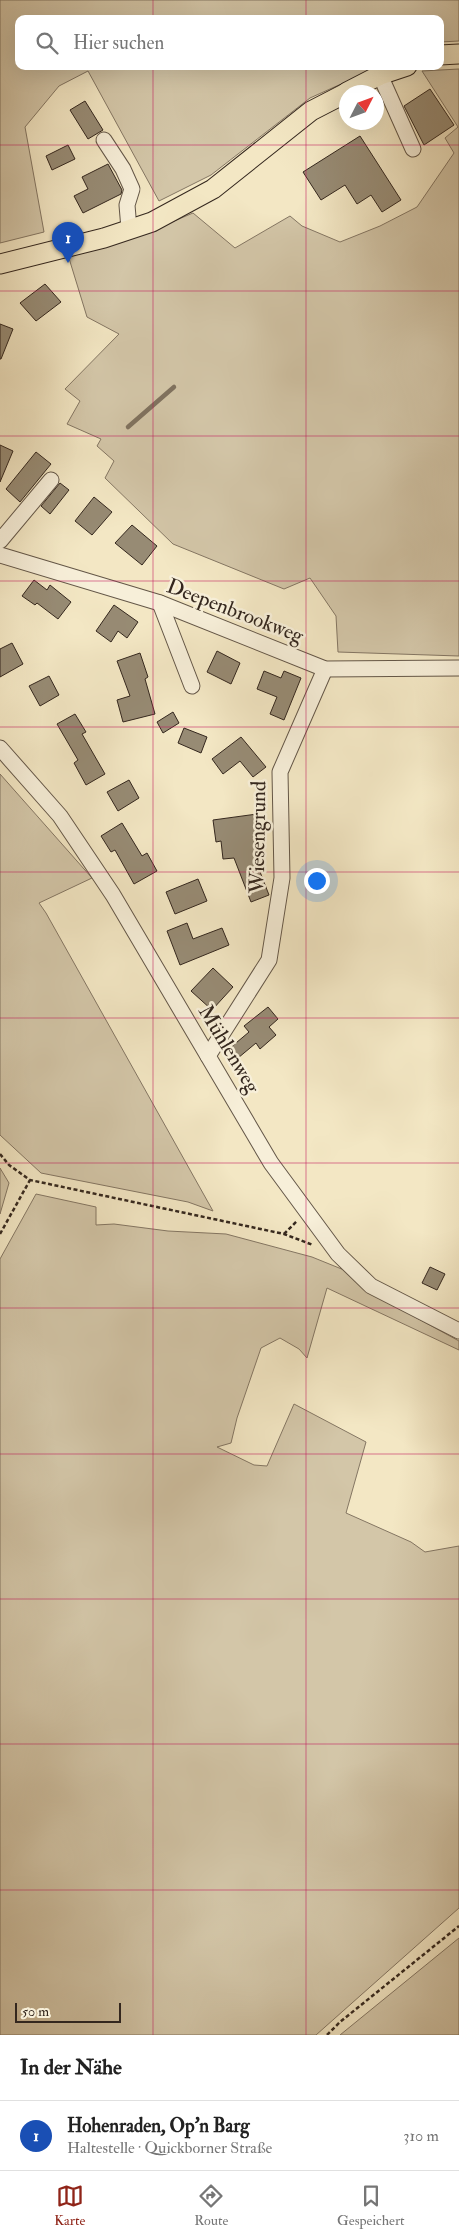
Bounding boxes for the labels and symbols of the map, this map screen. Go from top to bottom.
north arrow [339,85,384,130]
pin: 1 [52,222,84,263]
street label: Deepenbrookweg [163,572,308,650]
street label: Wiesengrund [244,780,272,895]
your location [304,868,330,894]
street label: Mühlenweg [192,1000,266,1099]
scale bar [15,2000,121,2023]

